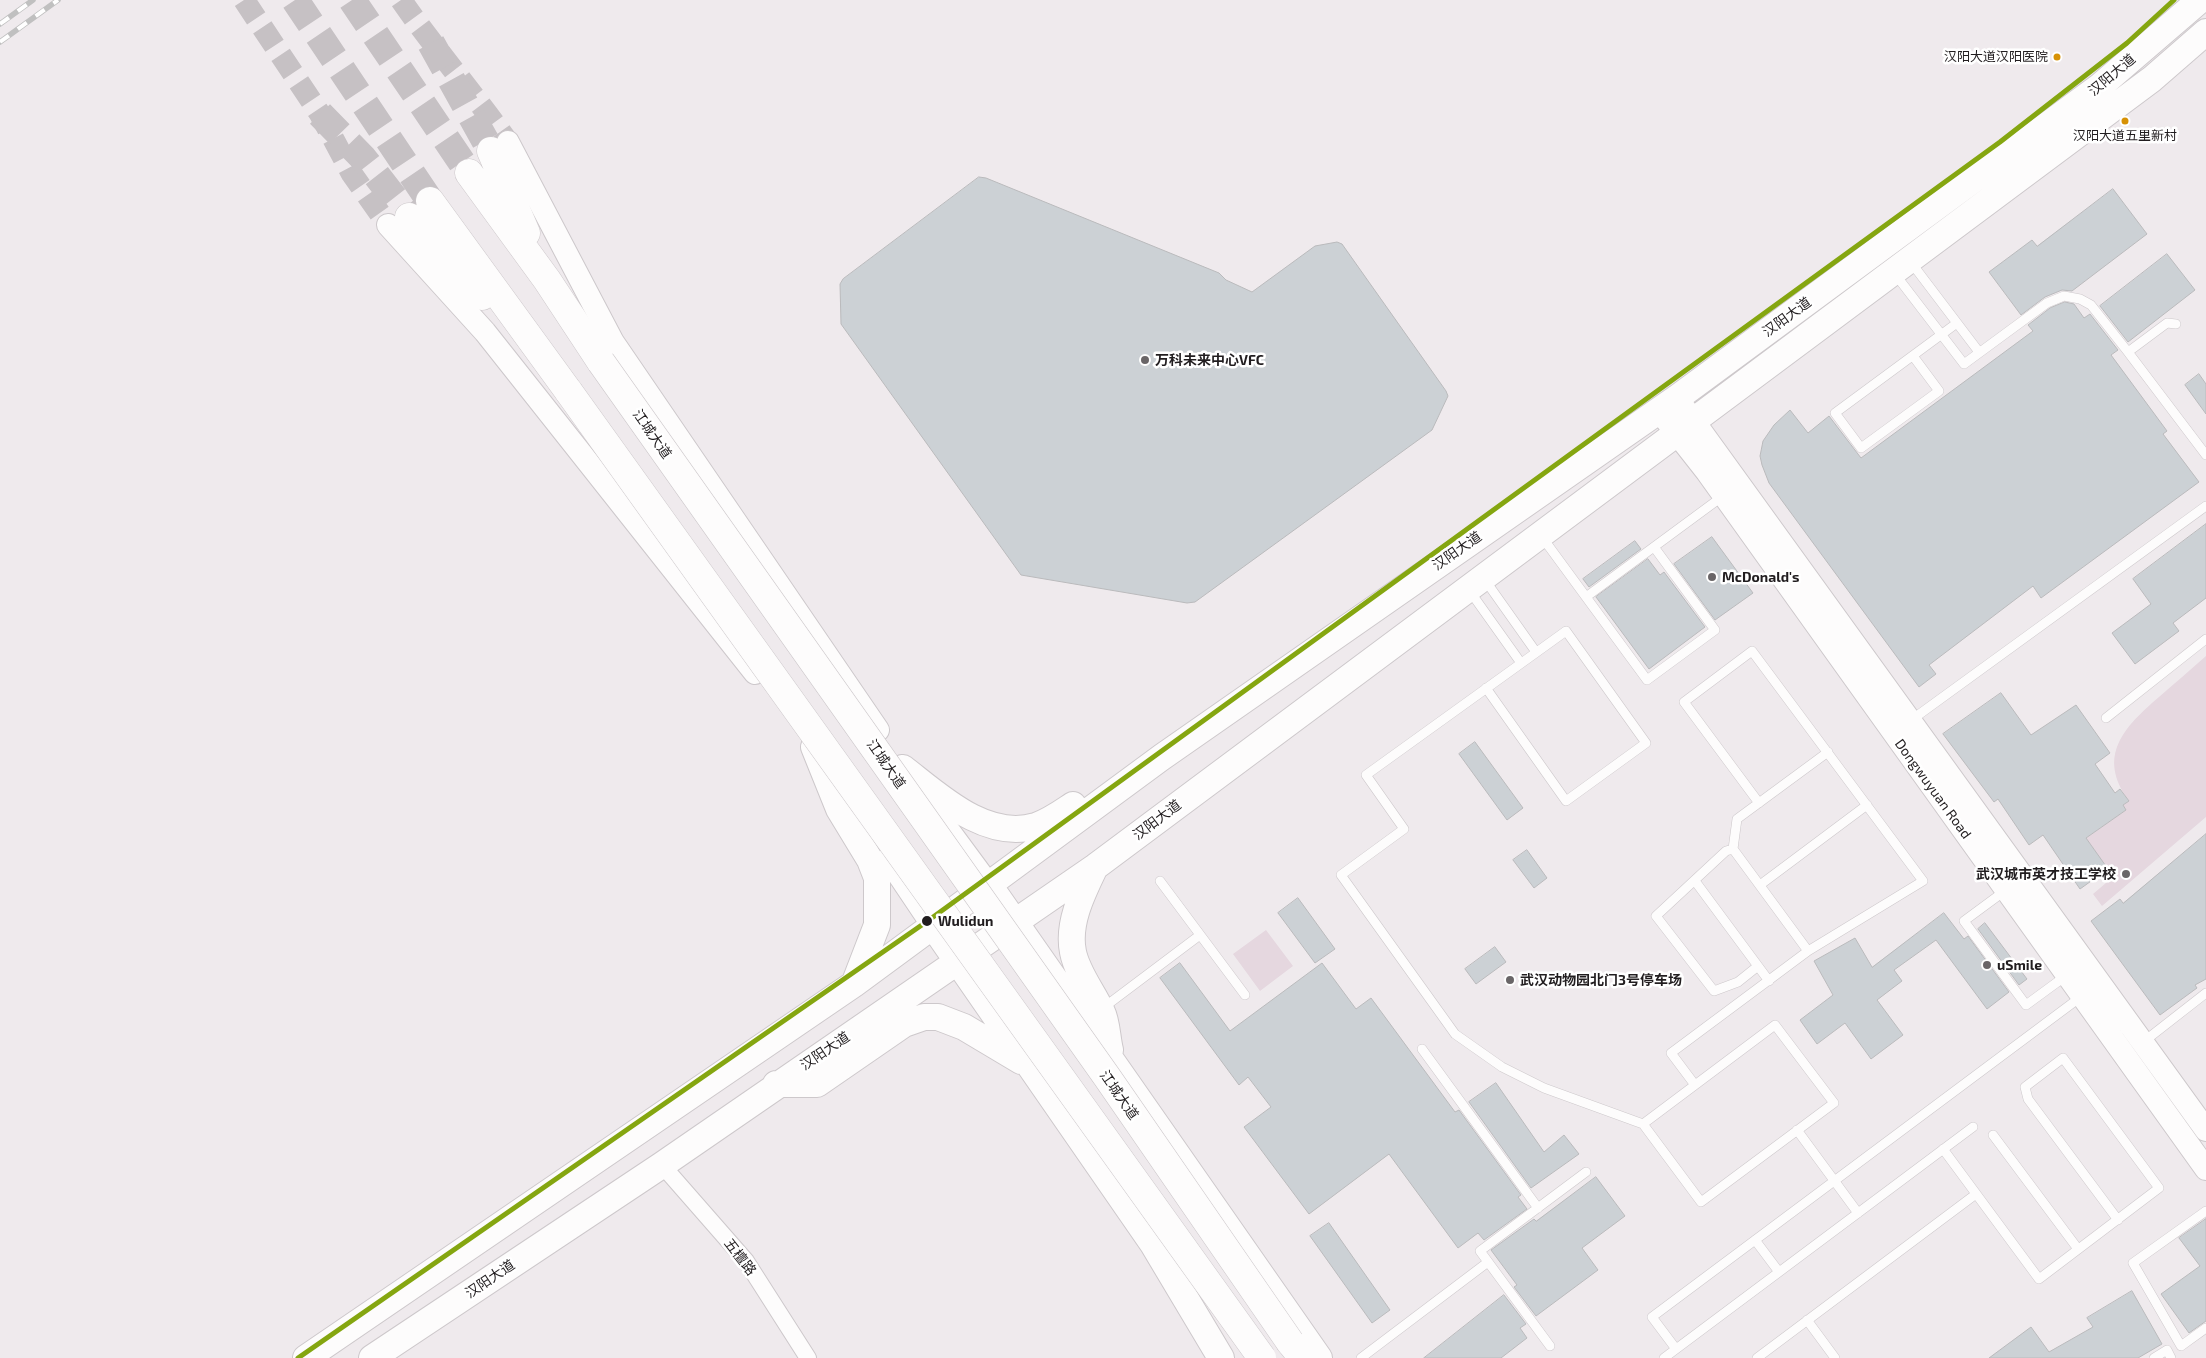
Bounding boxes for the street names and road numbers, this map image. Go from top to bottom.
street label: 汉阳大道 [2085,51,2139,99]
street label: 汉阳大道 [1759,294,1815,340]
street label: 江城大道 [629,406,675,462]
street label: 汉阳大道 [1429,528,1485,574]
street label: 江城大道 [863,736,909,792]
street label: Dongwuyuan Road [1891,736,1975,842]
street label: 汉阳大道 [1130,796,1184,844]
street label: 汉阳大道 [797,1028,853,1074]
street label: 江城大道 [1096,1067,1142,1123]
street label: 五檀路 [720,1235,760,1279]
street label: 汉阳大道 [462,1256,518,1302]

